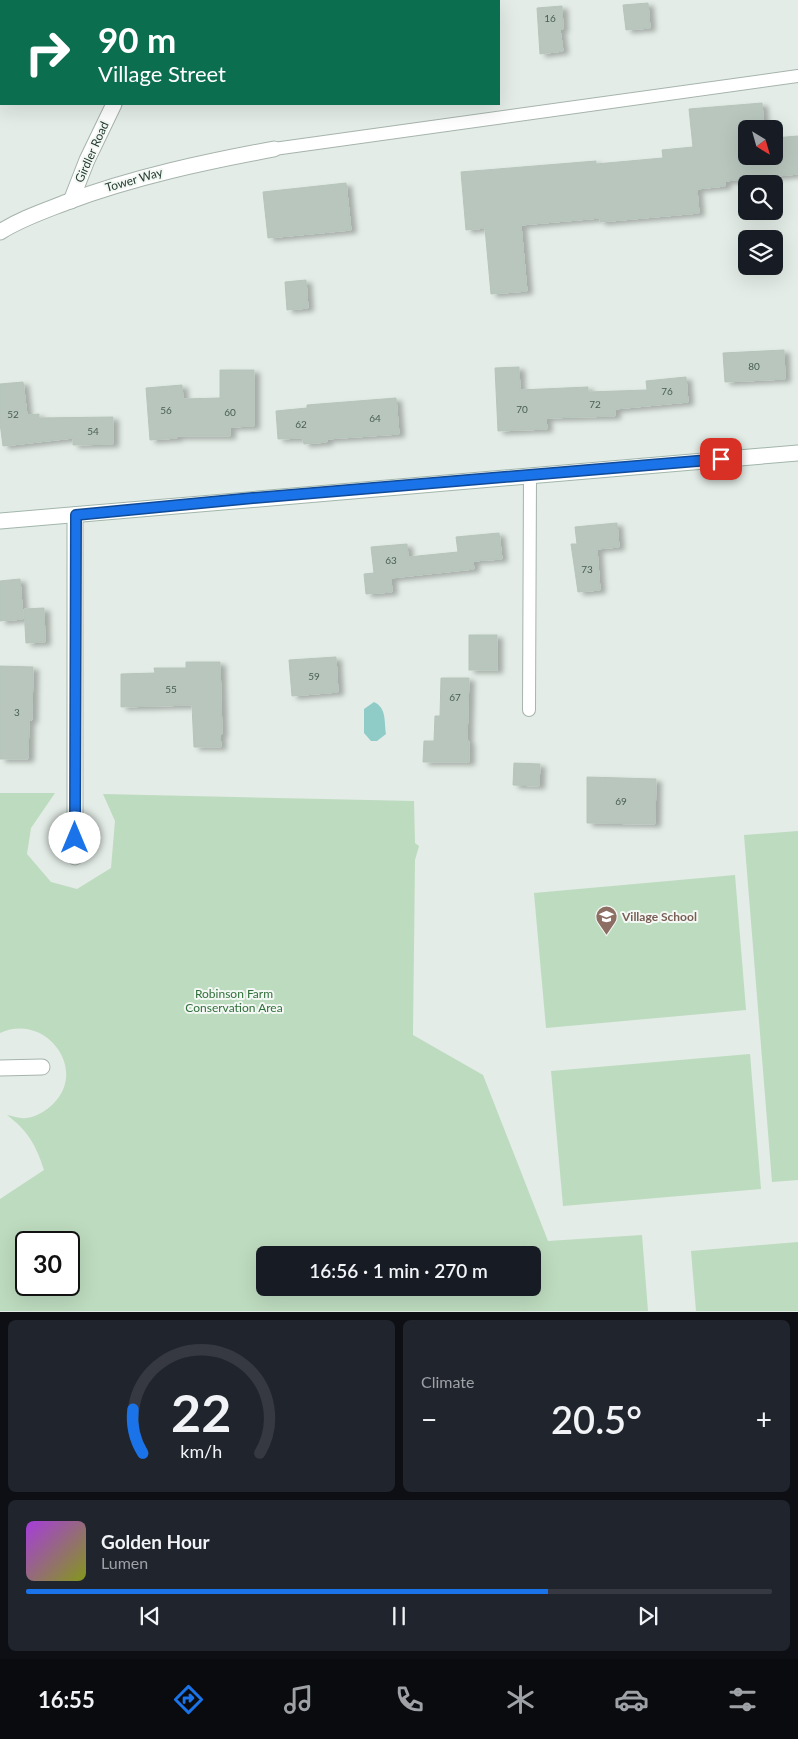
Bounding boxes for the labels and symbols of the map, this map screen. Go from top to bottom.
house number: 16 [544,12,556,24]
street label: Girdler Road [71,119,112,185]
north arrow [738,120,782,165]
street label: Tower Way [104,164,165,195]
house number: 80 [748,360,760,372]
house number: 76 [661,385,673,397]
house number: 72 [589,398,601,410]
house number: 70 [516,403,528,415]
house number: 56 [160,404,172,416]
house number: 60 [224,406,236,418]
house number: 52 [7,408,19,420]
house number: 64 [369,412,381,424]
house number: 62 [295,418,307,430]
house number: 54 [87,425,99,437]
pin [700,438,742,480]
house number: 63 [385,554,397,566]
house number: 73 [581,563,593,575]
house number: 59 [308,670,320,682]
house number: 55 [165,683,177,695]
house number: 67 [449,691,461,703]
house number: 3 [14,706,20,718]
house number: 69 [615,795,627,807]
position arrow [48,811,100,863]
school or university icon: Village School [594,905,618,936]
place label: Village School [621,909,697,924]
park label: Robinson Farm Conservation Area [185,986,283,1015]
speed limit sign: 30 [15,1231,80,1296]

